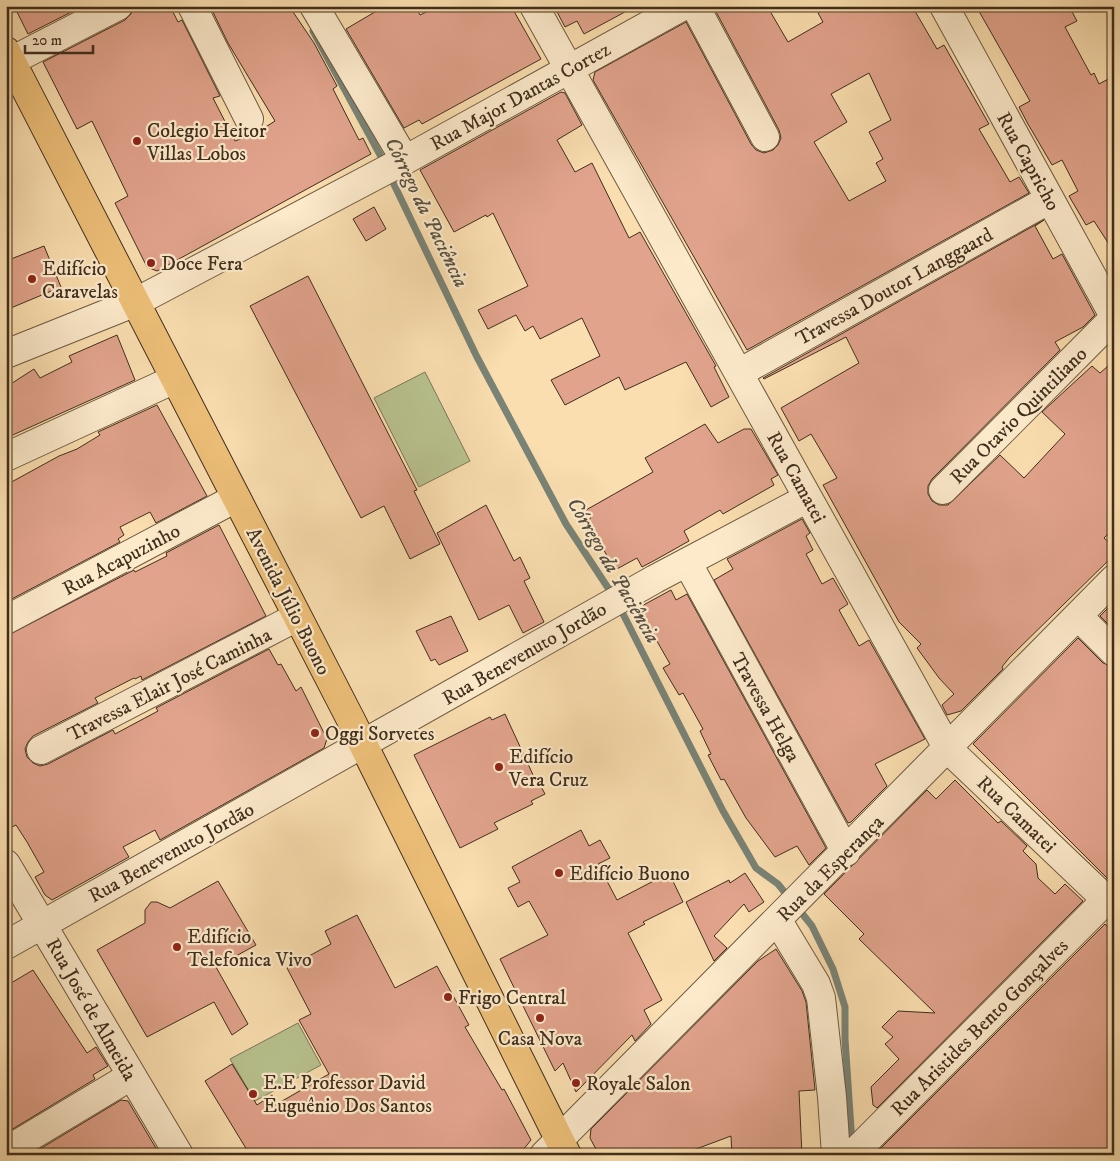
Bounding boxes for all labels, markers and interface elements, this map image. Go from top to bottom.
scale bar [25,22,92,54]
text: 20 m [32,31,62,50]
street label: Rua Major Dantas Cortez [426,37,615,157]
street label: Rua Capricho [990,108,1065,215]
place label: Colegio Heitor Villas Lobos [146,119,267,167]
water label: Córrego da Paciência [378,133,474,292]
marker: Colegio Heitor Villas Lobos [131,135,143,147]
street label: Travessa Doutor Langgaard [792,223,998,352]
place label: Doce Fera [161,252,243,277]
place label: Edifício Caravelas [42,257,118,305]
marker: Doce Fera [145,257,157,269]
marker: Edifício Caravelas [26,273,38,285]
street label: Rua Otavio Quintiliano [945,342,1093,490]
street label: Rua Camatei [760,428,831,528]
water label: Córrego da Paciência [561,493,666,648]
street label: Rua Acapuzinho [59,519,185,602]
street label: Avenida Júlio Buono [240,524,336,680]
street label: Rua Benevenuto Jordão [438,597,611,712]
street label: Travessa Elair José Caminha [63,623,276,748]
street label: Travessa Helga [724,649,805,767]
place label: Oggi Sorvetes [325,722,435,747]
marker: Oggi Sorvetes [309,727,321,739]
place label: Edifício Vera Cruz [508,745,588,793]
marker: Edifício Vera Cruz [493,761,505,773]
street label: Rua Camatei [971,771,1061,859]
street label: Rua Benevenuto Jordão [84,797,259,909]
street label: Rua da Esperança [772,810,890,928]
place label: Edifício Buono [569,862,690,887]
marker: Edifício Buono [553,867,565,879]
place label: Edifício Telefonica Vivo [187,925,312,973]
street label: Rua José de Almeida [40,934,142,1086]
street label: Rua Aristides Bento Gonçalves [886,934,1074,1122]
marker: Edifício Telefonica Vivo [171,941,183,953]
place label: Frigo Central [458,986,566,1011]
marker: Frigo Central [442,991,454,1003]
marker: Casa Nova [534,1012,546,1024]
place label: Casa Nova [498,1027,583,1052]
place label: E.E Professor David Euguênio Dos Santos [263,1071,432,1119]
place label: Royale Salon [586,1072,691,1097]
marker: Royale Salon [570,1077,582,1089]
marker: E.E Professor David Euguênio Dos Santos [247,1088,259,1100]

